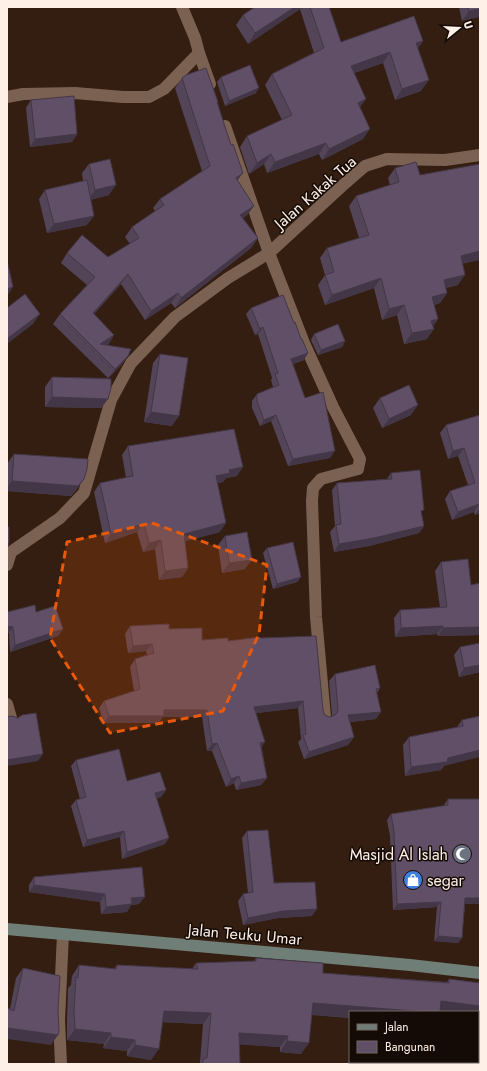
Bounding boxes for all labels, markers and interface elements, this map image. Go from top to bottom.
north arrow [439,8,479,48]
text: U [460,19,477,31]
street label: Jalan Kakak Tua [268,150,361,236]
place label: Masjid Al Islah [350,843,448,866]
mosque icon: Masjid Al Islah [451,843,473,865]
shop icon: segar [402,869,424,891]
place label: segar [427,869,465,892]
street label: Jalan Teuku Umar [185,918,303,951]
legend [349,1011,479,1063]
text: Jalan [383,1018,408,1036]
text: Bangunan [385,1038,435,1056]

